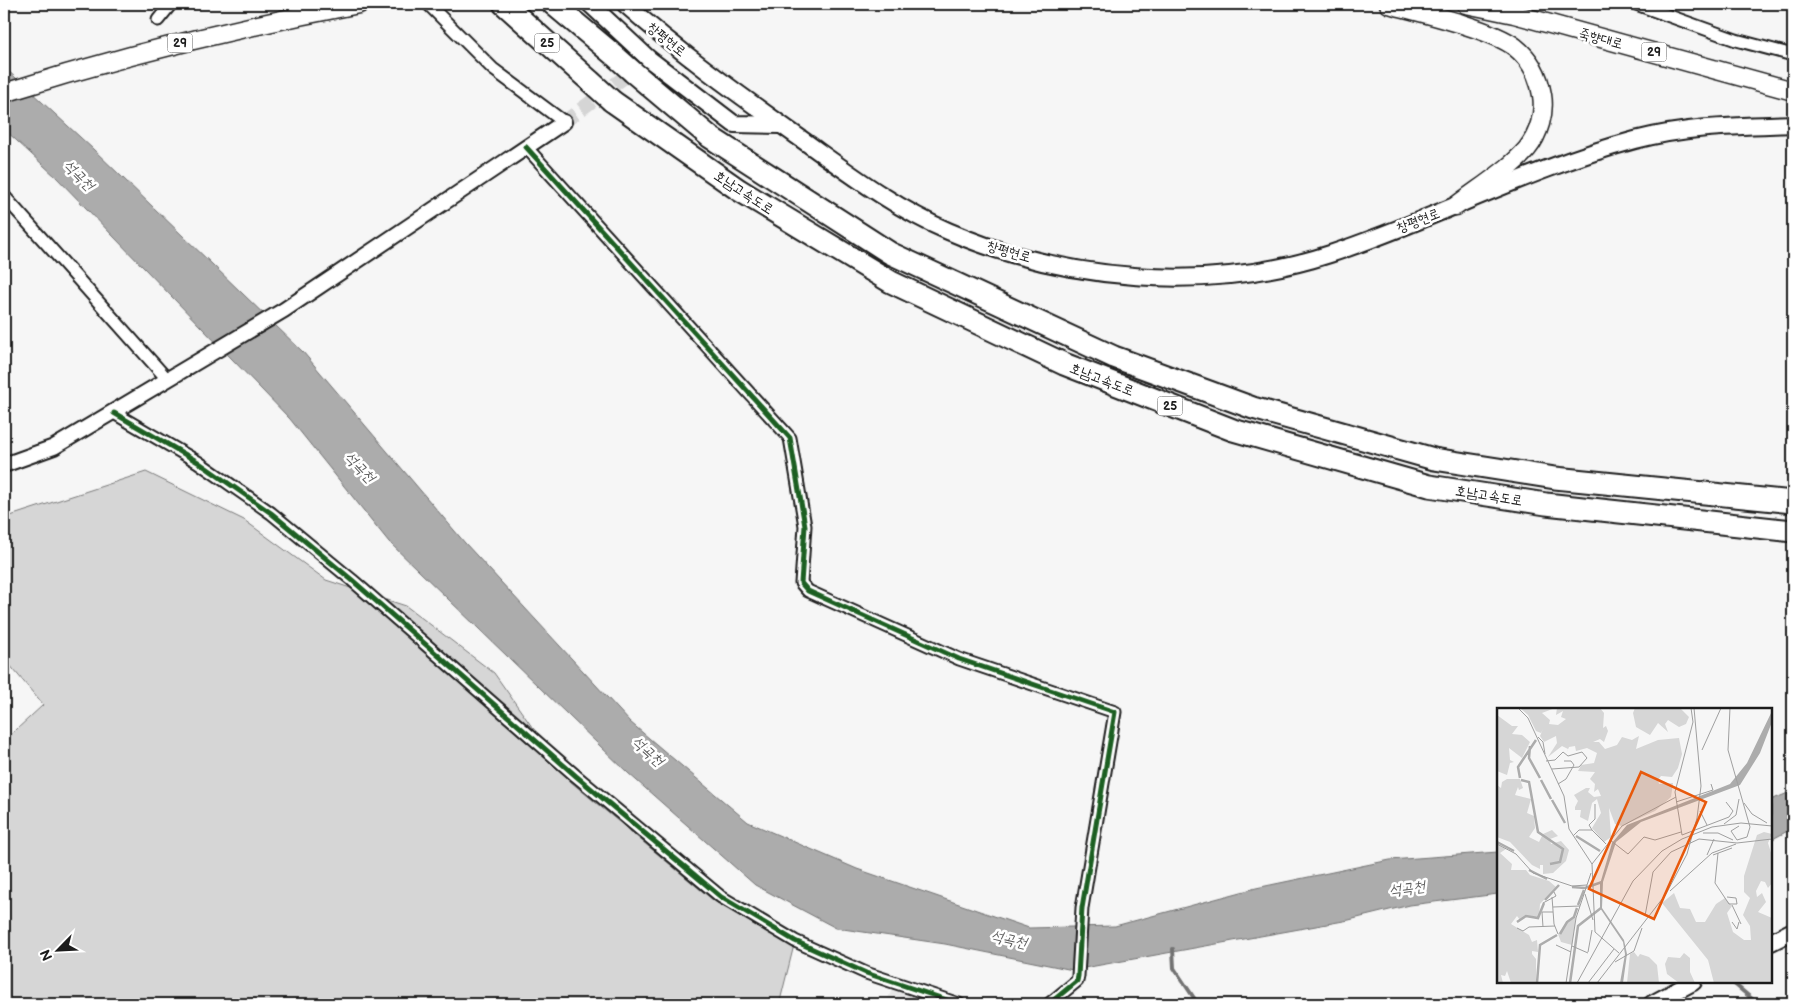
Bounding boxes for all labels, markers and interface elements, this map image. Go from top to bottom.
street label: 창평현로 [644,19,690,60]
street label: 죽향대로 [1577,24,1625,53]
road number: 29 [168,34,192,52]
road number: 25 [534,34,560,52]
road number: 29 [1642,42,1666,62]
water label: 석곡천 [59,156,100,196]
street label: 호남고속도로 [711,167,777,218]
street label: 창평현로 [1394,204,1442,236]
street label: 창평현로 [985,237,1033,266]
street label: 호남고속도로 [1067,359,1136,400]
road number: 25 [1158,396,1182,416]
water label: 석곡천 [340,448,380,488]
street label: 호남고속도로 [1454,482,1524,509]
inset map [1497,708,1772,983]
water label: 석곡천 [628,732,669,772]
water label: 석곡천 [1388,877,1428,900]
north arrow [32,926,82,976]
water label: 석곡천 [989,926,1031,953]
text: N [37,947,56,963]

